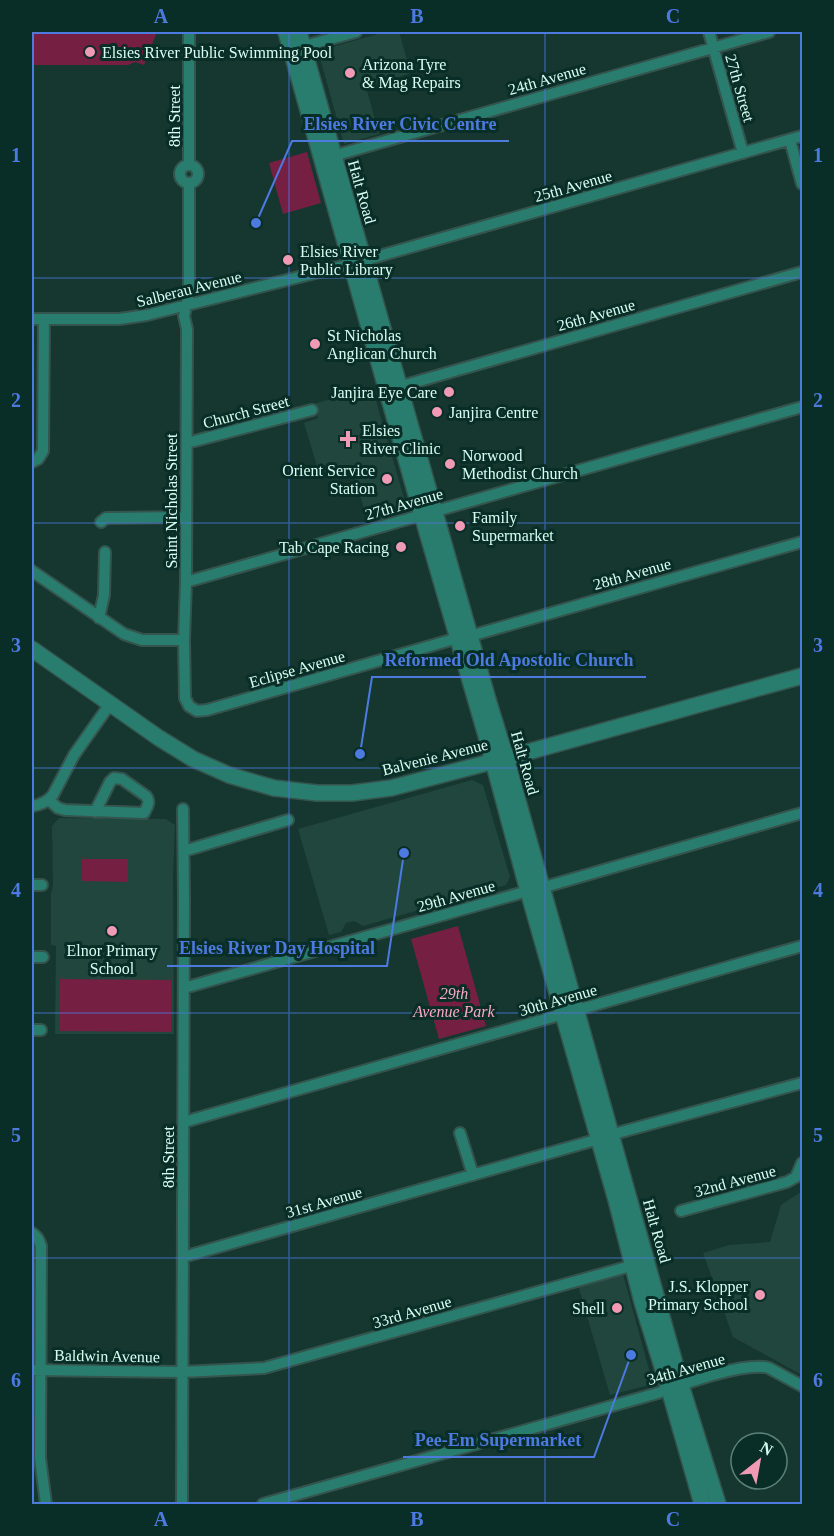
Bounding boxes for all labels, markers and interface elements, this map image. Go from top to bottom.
text: A [154,5,169,27]
text: B [410,5,424,27]
text: C [666,5,680,27]
place label: Elsies River Public Swimming Pool [102,44,333,62]
marker: Elsies River Public Swimming Pool [83,45,97,59]
street label: 27th Street [722,52,758,124]
place label: Arizona Tyre & Mag Repairs [362,56,461,92]
street label: 24th Avenue [506,60,588,98]
marker: Arizona Tyre & Mag Repairs [343,66,357,80]
street label: 8th Street [166,85,183,147]
callout: Elsies River Civic Centre [292,105,509,141]
text: Elsies River Civic Centre [304,114,496,134]
text: 1 [11,144,21,166]
text: 1 [813,144,823,166]
street label: Halt Road [345,158,379,226]
street label: 25th Avenue [532,167,614,205]
place label: Elsies River Public Library [300,243,393,279]
marker: Elsies River Public Library [281,253,295,267]
street label: Salberau Avenue [135,268,243,310]
street label: 26th Avenue [555,296,637,334]
place label: St Nicholas Anglican Church [327,327,437,363]
marker: St Nicholas Anglican Church [308,337,322,351]
place label: Janjira Eye Care [331,384,437,402]
marker: Janjira Eye Care [442,385,456,399]
text: 2 [11,389,21,411]
text: 2 [813,389,823,411]
street label: Church Street [201,392,291,432]
place label: Janjira Centre [449,404,538,422]
marker: Janjira Centre [430,405,444,419]
place label: Elsies River Clinic [362,422,441,457]
marker: Elsies River Clinic [339,430,357,448]
street label: Saint Nicholas Street [163,433,180,569]
place label: Norwood Methodist Church [462,447,578,482]
marker: Norwood Methodist Church [443,457,457,471]
place label: Orient Service Station [282,462,375,497]
marker: Orient Service Station [380,472,394,486]
street label: 27th Avenue [363,485,445,523]
place label: Family Supermarket [472,509,554,545]
marker: Family Supermarket [453,519,467,533]
place label: Tab Cape Racing [279,539,389,557]
marker: Tab Cape Racing [394,540,408,554]
street label: 28th Avenue [591,555,673,593]
text: 3 [11,634,21,656]
text: 3 [813,634,823,656]
callout: Reformed Old Apostolic Church [372,641,646,677]
street label: Eclipse Avenue [247,647,347,692]
text: Reformed Old Apostolic Church [384,650,634,670]
street label: Halt Road [508,729,542,797]
street label: Balvenie Avenue [380,736,490,778]
street label: 29th Avenue [415,877,497,915]
text: 4 [11,879,21,901]
text: 4 [813,879,823,901]
marker: Elnor Primary School [105,924,119,938]
callout: Elsies River Day Hospital [167,930,387,966]
text: Elsies River Day Hospital [179,938,375,958]
place label: Elnor Primary School [66,942,158,977]
street label: 30th Avenue [517,981,599,1019]
park label: 29th Avenue Park [412,985,496,1020]
text: 5 [11,1124,21,1146]
text: 5 [813,1124,823,1146]
street label: 8th Street [160,1126,177,1188]
street label: 32nd Avenue [692,1162,778,1200]
street label: 31st Avenue [284,1183,364,1221]
street label: Halt Road [640,1197,674,1265]
place label: J.S. Klopper Primary School [648,1278,749,1314]
marker: J.S. Klopper Primary School [753,1288,767,1302]
street label: 33rd Avenue [371,1293,453,1331]
place label: Shell [572,1300,606,1317]
marker: Shell [610,1301,624,1315]
street label: Baldwin Avenue [54,1347,160,1365]
street label: 34th Avenue [645,1350,727,1388]
text: 6 [11,1369,21,1391]
text: 6 [813,1369,823,1391]
callout: Pee-Em Supermarket [403,1421,594,1457]
text: Pee-Em Supermarket [415,1430,581,1450]
north arrow [729,1431,789,1491]
text: N [757,1438,776,1459]
text: A [154,1508,169,1530]
text: B [410,1508,424,1530]
text: C [666,1508,680,1530]

